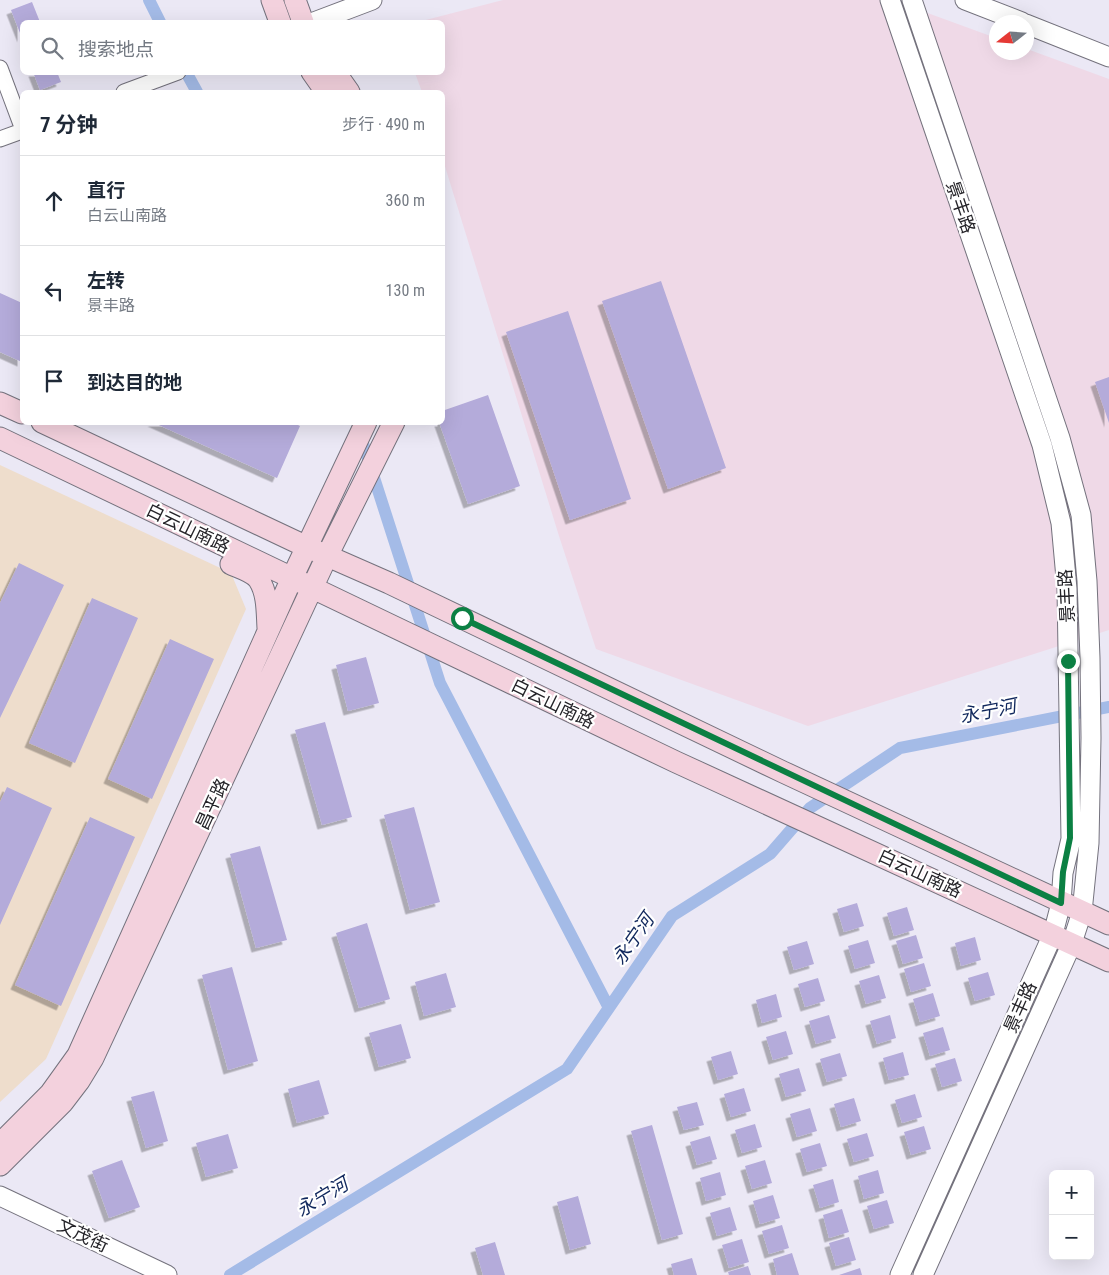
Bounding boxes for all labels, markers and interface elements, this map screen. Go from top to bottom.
north arrow [989,15,1034,60]
search box [20,20,445,75]
icon: search [38,34,66,62]
text: 搜索地点 [78,38,154,61]
text: 7 分钟 [40,113,97,137]
text: 步行 · 490 m [342,115,425,134]
street label: 景丰路 [942,178,980,236]
text: 直行 [87,179,125,202]
icon: ahead [40,187,68,215]
text: 360 m [386,191,425,210]
text: 白云山南路 [87,206,167,225]
text: 左转 [87,269,125,292]
icon: left [40,277,68,305]
text: 130 m [386,281,425,300]
text: 景丰路 [87,296,135,315]
icon: arrive [40,367,68,395]
text: 到达目的地 [87,371,182,394]
street label: 白云山南路 [143,499,233,557]
street label: 景丰路 [1054,568,1078,624]
route start [451,607,474,630]
route end [1057,650,1080,673]
street label: 白云山南路 [508,674,598,732]
water label: 永宁河 [958,694,1022,728]
street label: 昌平路 [191,775,233,833]
street label: 白云山南路 [875,844,965,902]
water label: 永宁河 [607,906,661,969]
street label: 景丰路 [999,978,1041,1036]
water label: 永宁河 [292,1170,356,1222]
map controls [1049,1170,1094,1260]
button: + [1049,1170,1094,1215]
street label: 文茂街 [54,1214,112,1256]
button: − [1049,1215,1094,1260]

